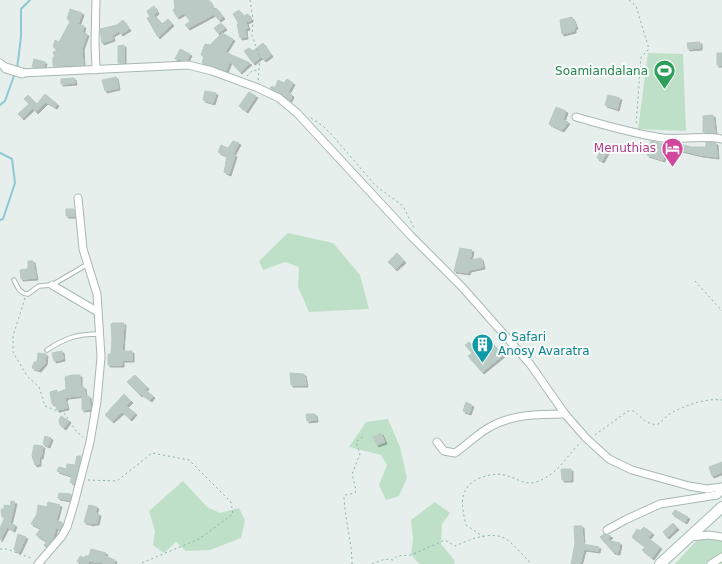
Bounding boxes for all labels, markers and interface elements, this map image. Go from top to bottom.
sports icon: Soamiandalana [651,58,677,91]
place label: Soamiandalana [555,64,648,78]
hotel icon: Menuthias [659,135,685,168]
place label: Menuthias [594,141,656,155]
place label: O Safari Anosy Avaratra [498,330,590,358]
building icon: O Safari Anosy Avaratra [470,331,496,364]

